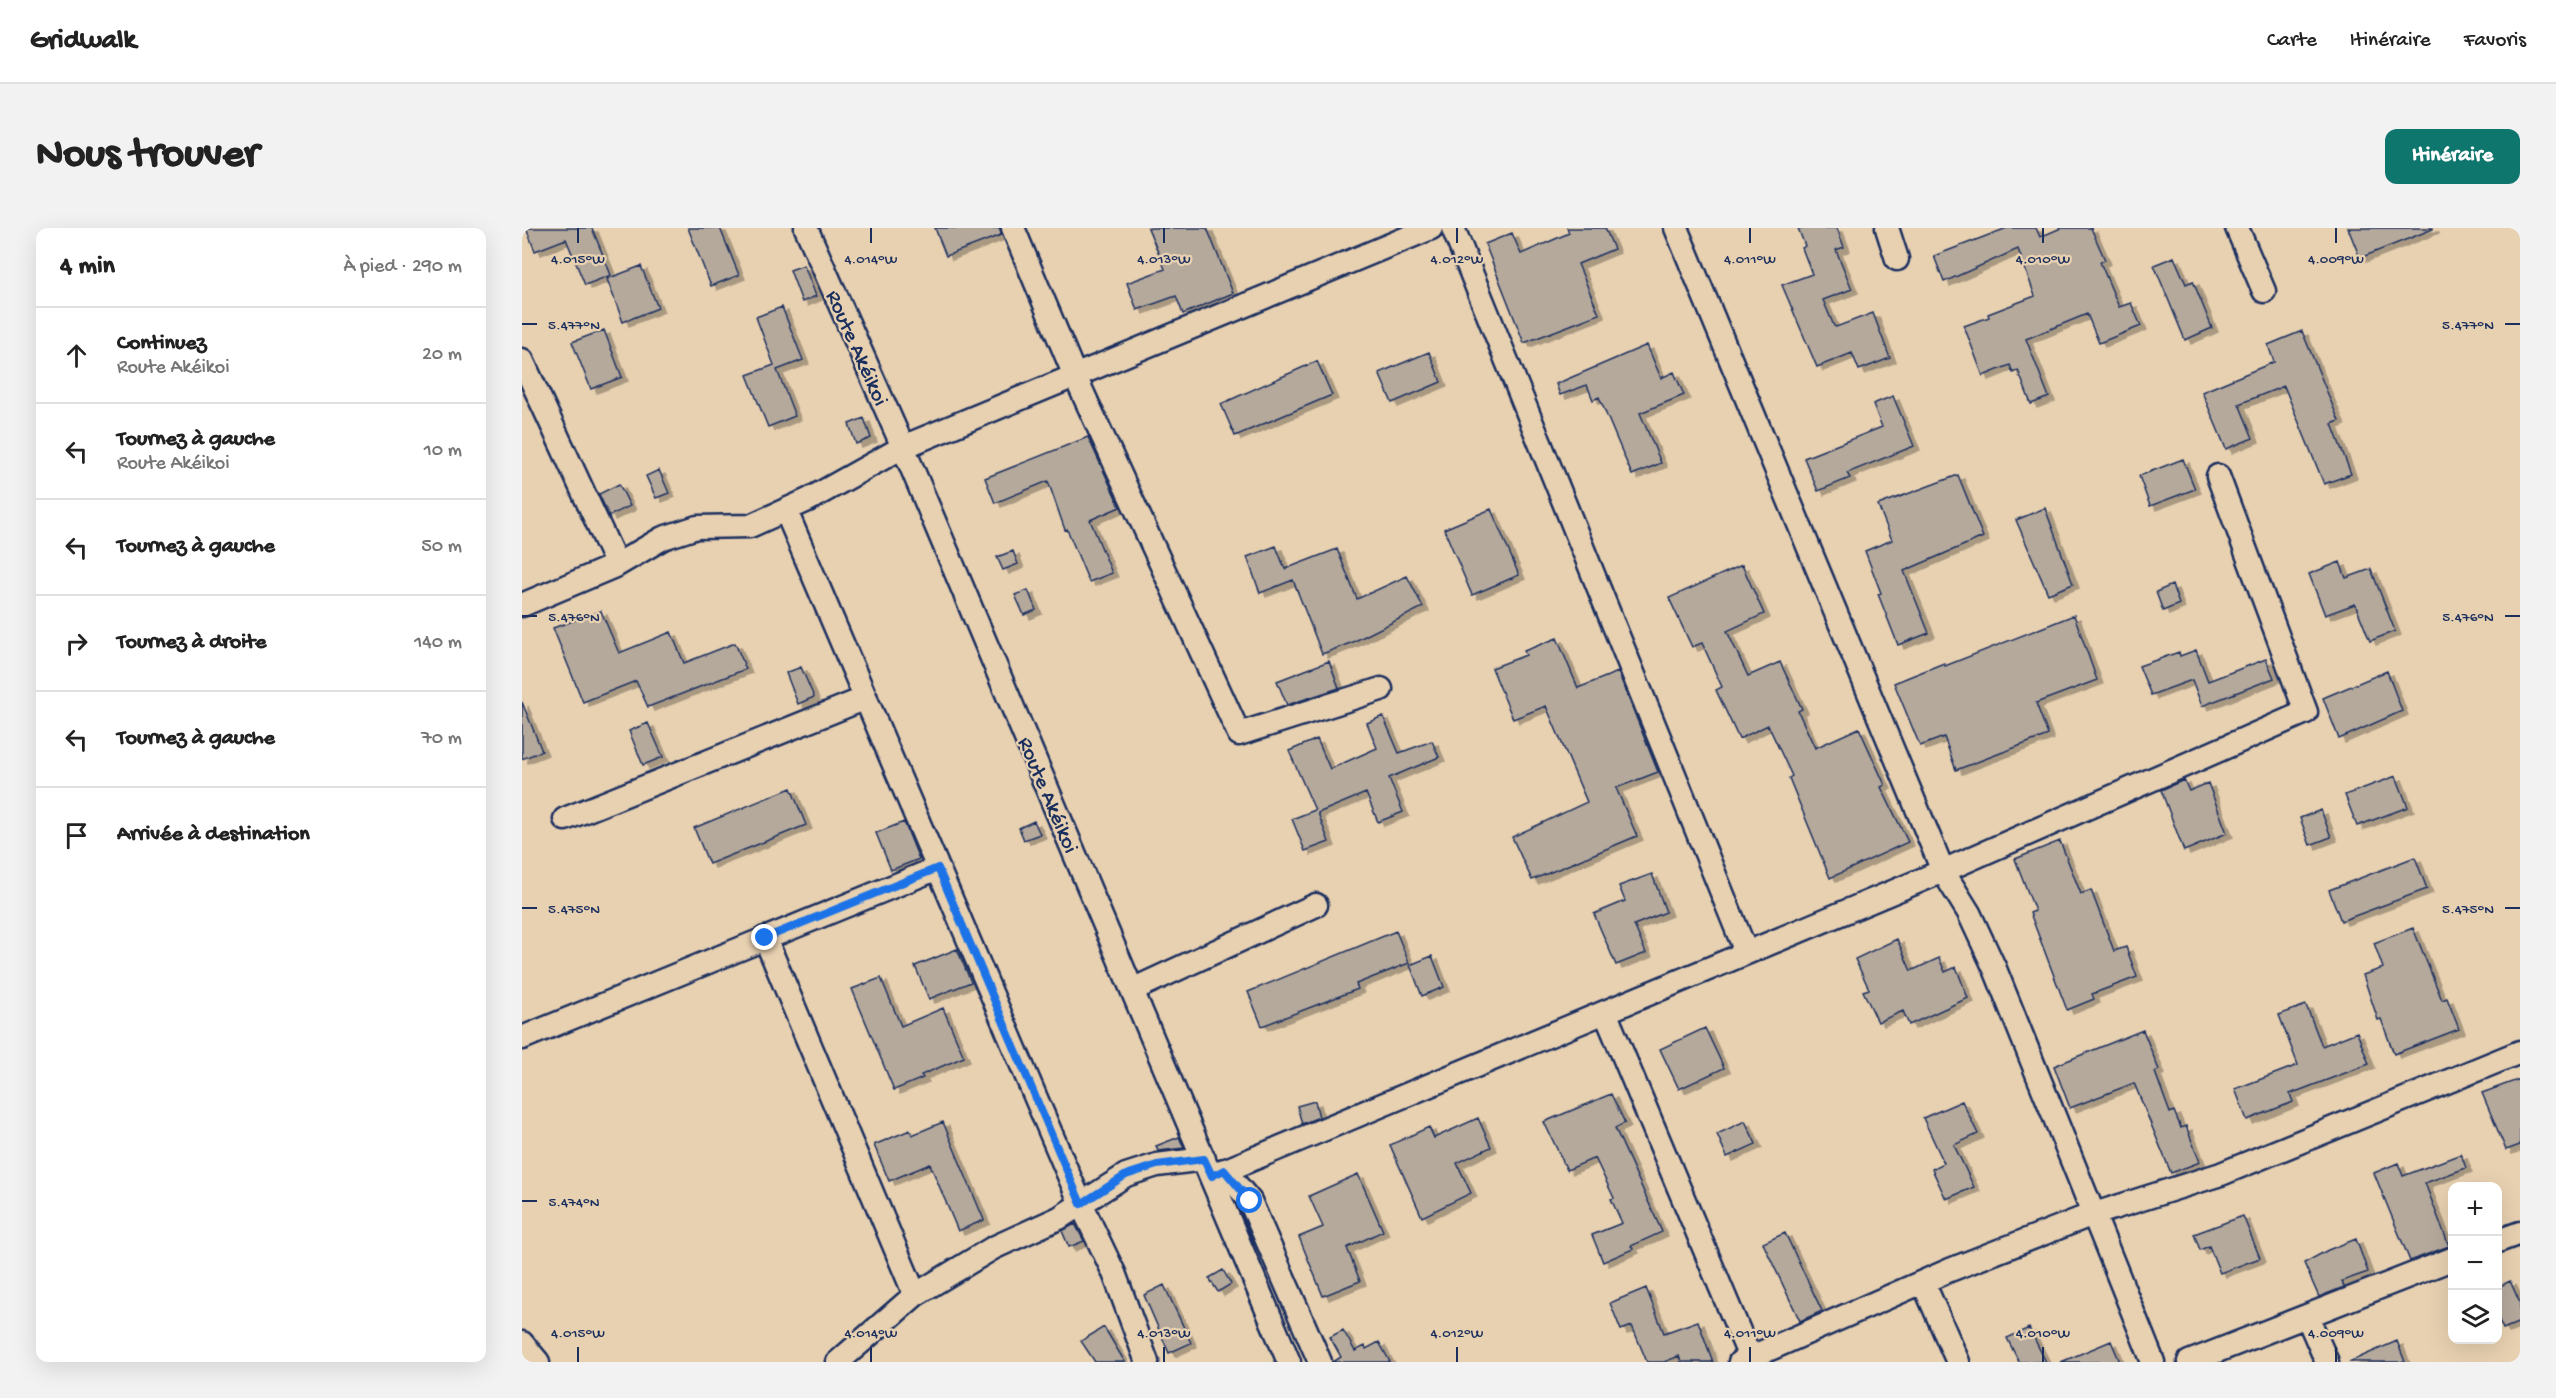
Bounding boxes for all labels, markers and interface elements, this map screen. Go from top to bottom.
text: Gridwalk [30,25,136,58]
text: Carte [2267,29,2317,54]
text: Itinéraire [2350,29,2431,54]
text: Favoris [2464,29,2526,54]
button: Itinéraire [2385,129,2520,184]
text: Nous trouver [36,132,259,181]
text: 4.015°W [551,251,605,269]
text: 4.014°W [845,251,898,269]
text: 4.013°W [1137,251,1191,269]
text: 4.012°W [1430,251,1484,269]
text: 4.011°W [1724,251,1776,269]
text: 4.010°W [2016,251,2070,269]
text: 4.009°W [2308,251,2364,269]
text: 4 min [60,252,115,283]
text: À pied · 290 m [343,256,462,279]
street label: Route Akéikoi [818,287,892,410]
text: 5.477°N [548,317,600,335]
text: 5.477°N [2442,317,2494,335]
text: Continuez [117,331,206,357]
icon: ahead [60,339,93,372]
text: 20 m [422,344,462,367]
text: Route Akéikoi [117,357,229,380]
text: Tournez à gauche [117,427,275,453]
icon: left [60,435,93,468]
text: 10 m [424,440,462,463]
text: Route Akéikoi [117,453,229,476]
icon: left [60,531,93,564]
text: Tournez à gauche [117,534,275,560]
text: 50 m [421,536,462,559]
text: 5.476°N [548,609,600,627]
text: 5.476°N [2442,609,2494,627]
icon: right [60,627,93,660]
text: Tournez à droite [117,630,266,656]
text: 140 m [414,632,462,655]
icon: left [60,723,93,756]
text: Tournez à gauche [117,726,275,752]
text: 70 m [421,728,462,751]
street label: Route Akéikoi [1010,734,1082,858]
icon: arrive [60,819,93,852]
text: Arrivée à destination [117,822,310,848]
text: 5.475°N [548,901,600,919]
text: 5.475°N [2442,901,2494,919]
route end [751,924,777,950]
map controls [2448,1182,2502,1344]
button: + [2448,1182,2502,1236]
route start [1236,1187,1262,1213]
text: 5.474°N [548,1194,600,1212]
button: − [2448,1236,2502,1290]
button: layers [2448,1290,2502,1344]
text: 4.015°W [551,1325,605,1343]
text: 4.014°W [845,1325,898,1343]
text: 4.013°W [1137,1325,1191,1343]
text: 4.012°W [1430,1325,1484,1343]
text: 4.011°W [1724,1325,1776,1343]
text: 4.010°W [2016,1325,2070,1343]
text: 4.009°W [2308,1325,2364,1343]

